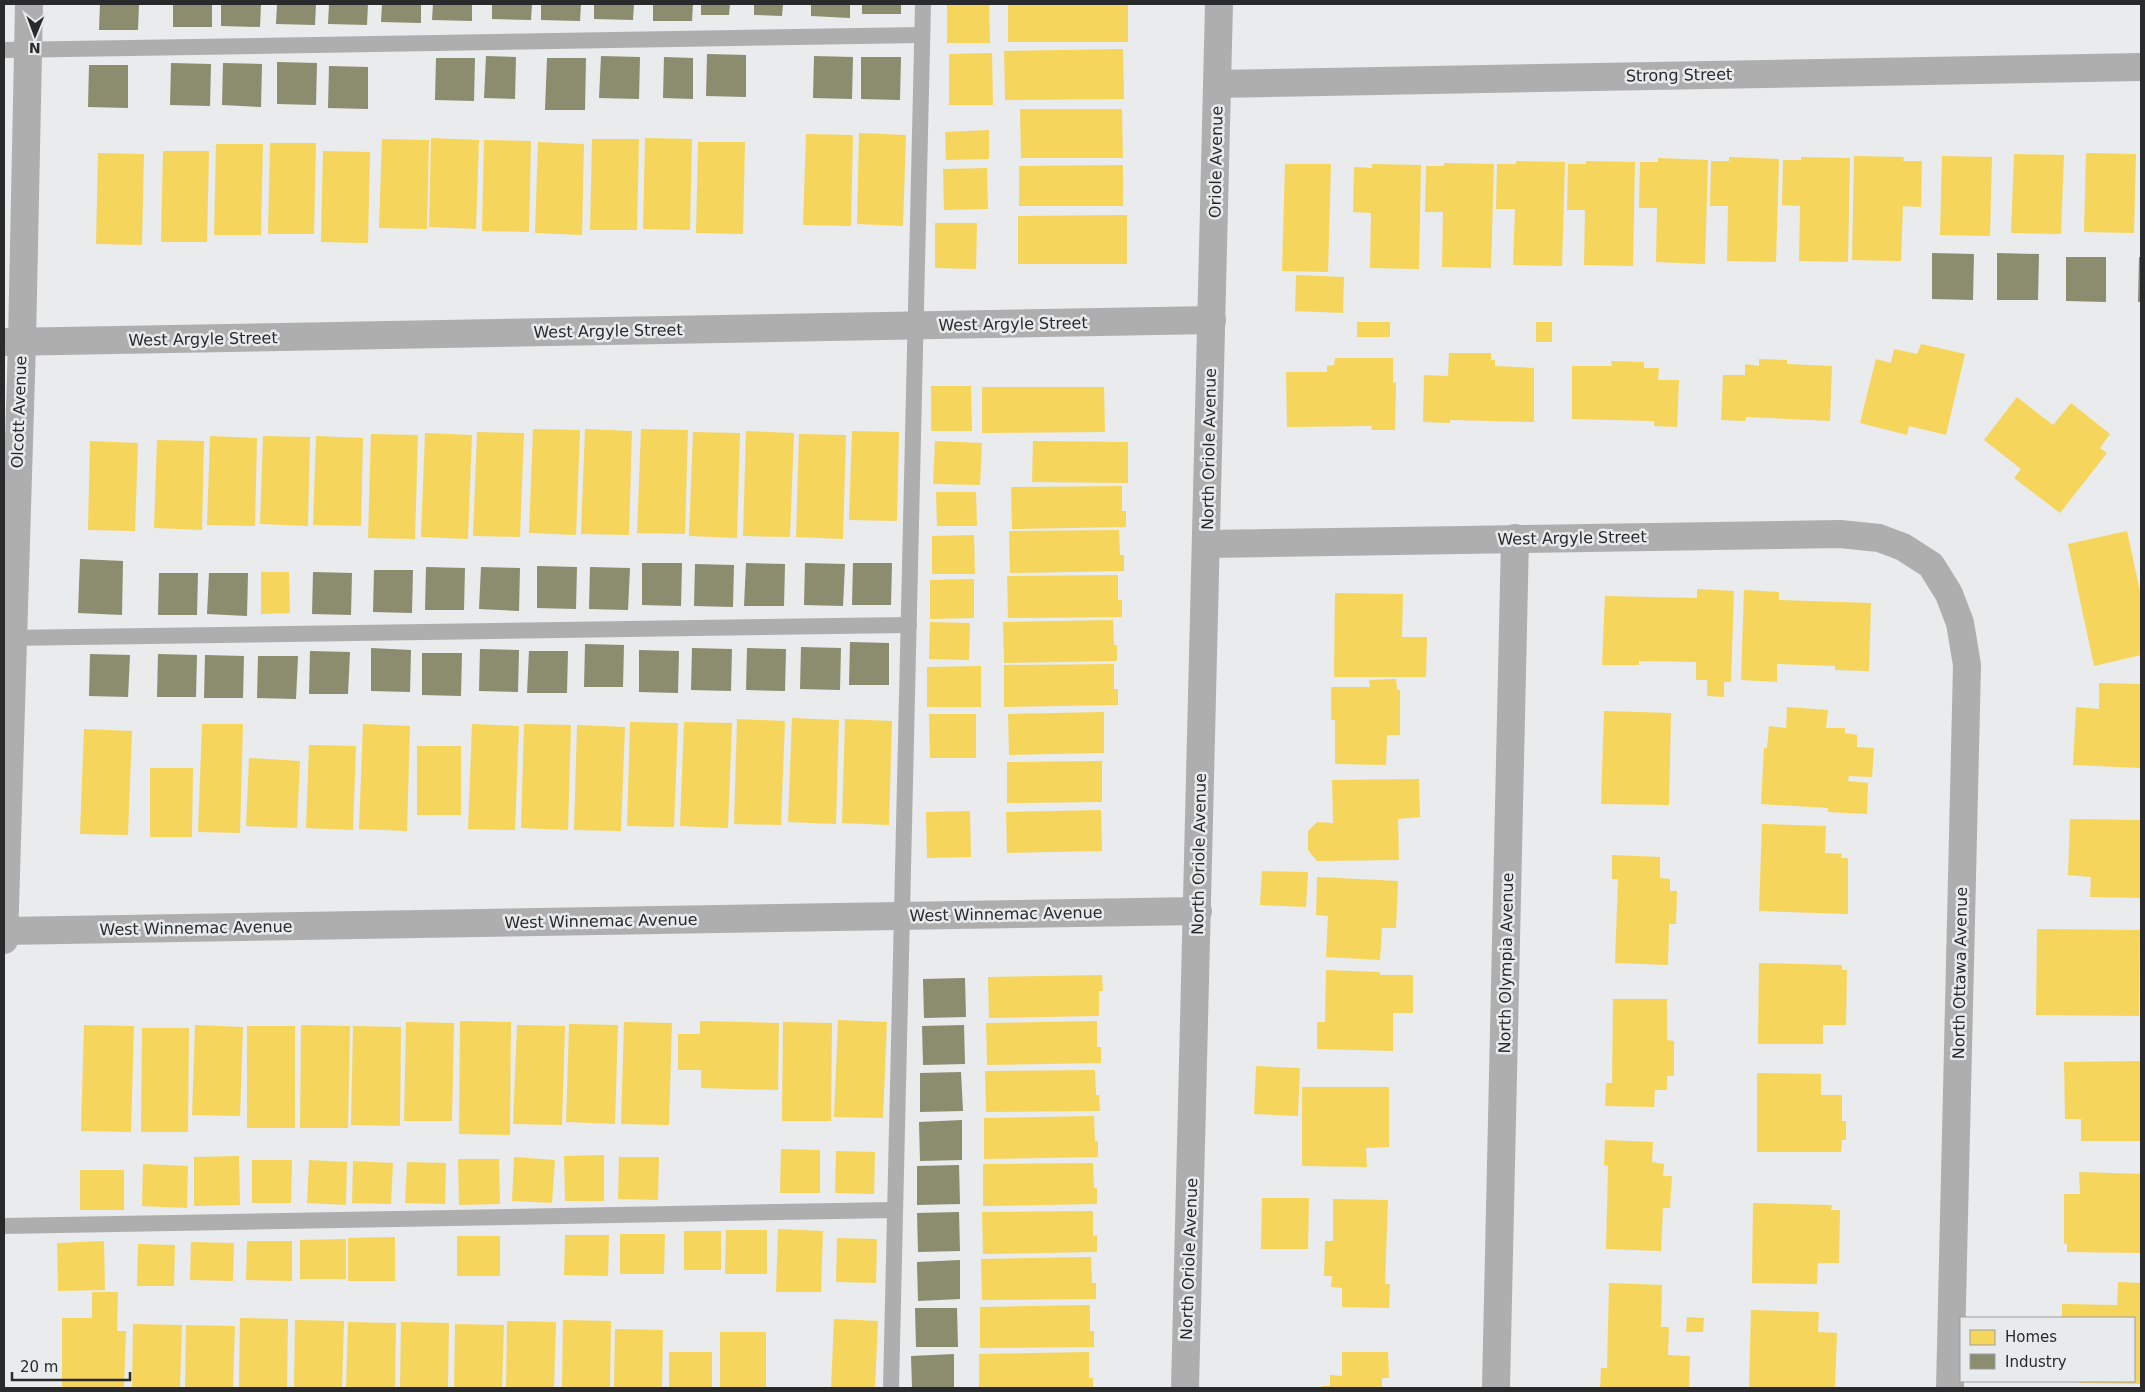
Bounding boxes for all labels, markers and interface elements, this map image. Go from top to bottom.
north arrow [10,10,60,60]
text: N [29,40,41,56]
street label: Strong Street [1626,65,1732,85]
street label: Oriole Avenue [1206,106,1226,218]
street label: West Argyle Street [938,313,1088,335]
street label: West Argyle Street [533,320,683,342]
street label: West Argyle Street [128,328,278,350]
street label: Olcott Avenue [8,355,30,469]
street label: North Oriole Avenue [1198,368,1220,530]
street label: West Argyle Street [1497,527,1647,549]
street label: North Oriole Avenue [1188,773,1210,935]
street label: North Olympia Avenue [1495,872,1517,1054]
street label: North Ottawa Avenue [1949,887,1971,1059]
street label: West Winnemac Avenue [909,903,1103,925]
street label: West Winnemac Avenue [504,910,698,932]
street label: West Winnemac Avenue [99,917,293,939]
street label: North Oriole Avenue [1177,1178,1201,1340]
legend [1960,1317,2135,1382]
text: Homes [2005,1328,2057,1346]
scale bar [12,1350,130,1382]
text: Industry [2005,1353,2067,1371]
text: 20 m [20,1358,58,1376]

